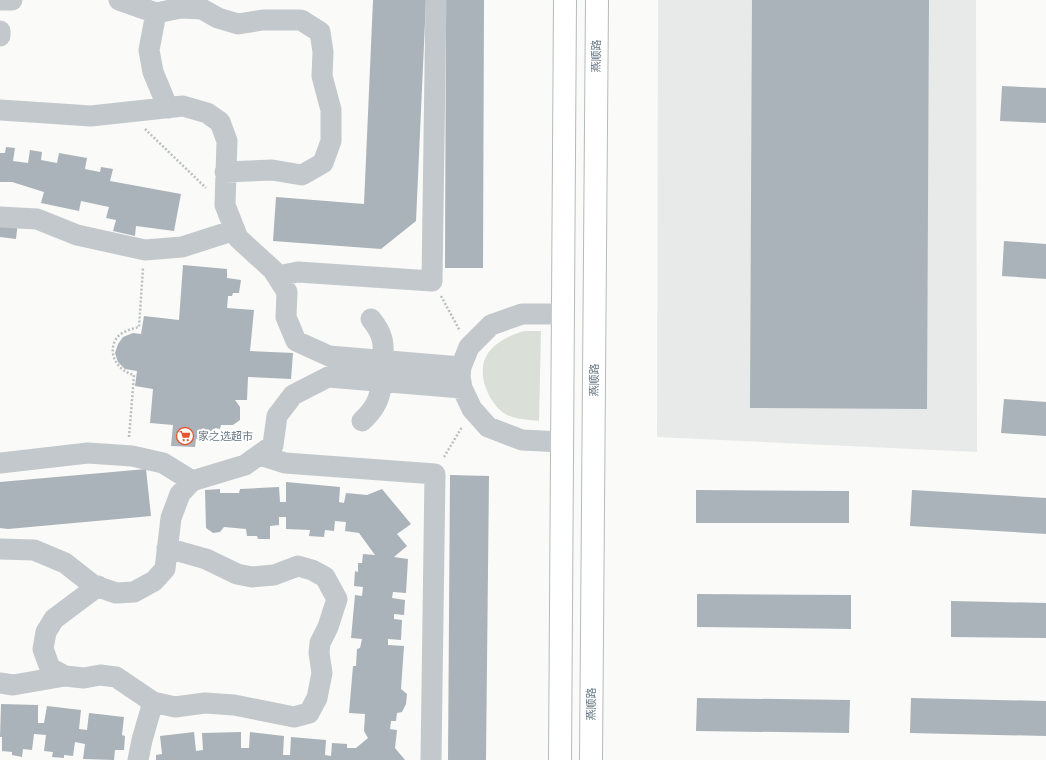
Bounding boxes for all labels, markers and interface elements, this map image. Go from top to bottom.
street label: 燕顺路 [590,40,603,73]
street label: 燕顺路 [588,364,601,397]
supermarket icon: 家之选超市 [175,426,195,446]
place label: 家之选超市 [198,430,253,443]
street label: 燕顺路 [585,688,598,721]

